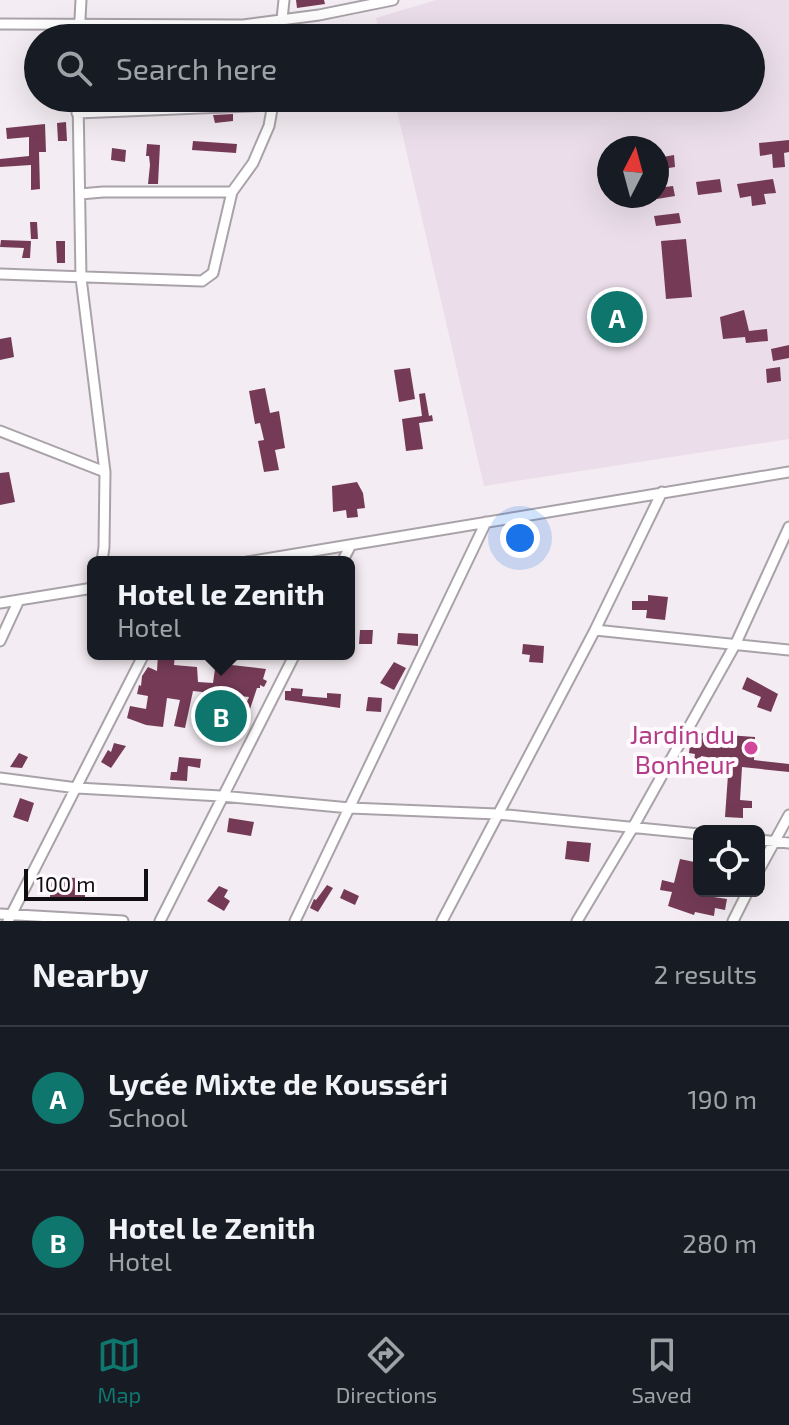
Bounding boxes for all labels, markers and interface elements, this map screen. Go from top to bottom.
search box [24,24,765,112]
icon: search [52,46,96,90]
text: Search here [116,50,277,86]
north arrow [597,136,669,208]
pin: A [591,287,643,347]
your location [500,518,540,558]
popup [87,556,355,660]
text: Hotel le Zenith [117,575,325,611]
text: Hotel [117,611,181,642]
pin: B [195,686,247,746]
place label: Jardin du Bonheur [630,718,735,779]
marker: Jardin du Bonheur [742,739,760,757]
map controls [693,825,765,897]
button: locate [693,825,765,897]
scale bar [24,865,148,901]
text: 100 m [36,870,95,896]
text: Nearby [32,953,149,994]
text: 2 results [654,958,757,989]
text: Lycée Mixte de Kousséri [108,1065,448,1101]
text: A [50,1083,66,1114]
text: 190 m [688,1083,757,1114]
text: School [108,1101,188,1132]
text: Hotel le Zenith [108,1209,316,1245]
text: B [50,1227,66,1258]
text: 280 m [682,1227,757,1258]
text: Hotel [108,1245,172,1276]
tab: Map [97,1333,141,1407]
tab: Directions [336,1333,437,1407]
tab: Saved [631,1333,692,1407]

